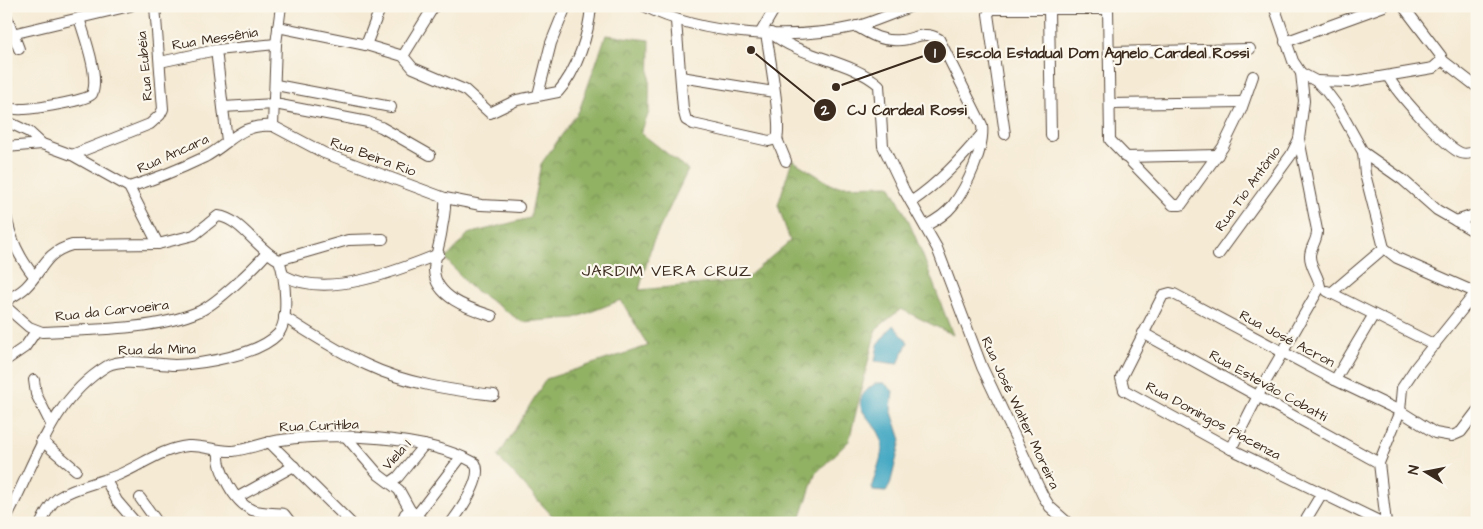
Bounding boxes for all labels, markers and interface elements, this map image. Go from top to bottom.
street label: Rua Messênia [171,22,259,56]
street label: Rua Eubéia [132,30,158,102]
callout: Escola Estadual Dom Agnelo Cardeal Rossi [922,37,1260,67]
text: 1 [934,43,936,64]
text: Escola Estadual Dom Agnelo Cardeal Rossi [957,43,1250,66]
callout: CJ Cardeal Rossi [813,95,977,125]
text: 2 [820,100,830,121]
text: CJ Cardeal Rossi [847,100,967,121]
street label: Rua Ancara [134,129,212,179]
street label: Rua Beira Rio [327,132,419,182]
street label: Rua Tio Antônio [1210,142,1286,236]
district label: JARDIM VERA CRUZ [582,260,752,282]
street label: Rua da Carvoeira [54,295,170,327]
street label: Rua José Acron [1236,305,1338,373]
street label: Rua José Walter Moreira [976,334,1064,492]
street label: Rua da Mina [118,339,196,361]
street label: Rua Estevão Cobatti [1205,345,1331,427]
street label: Rua Domingos Piacenza [1142,377,1284,465]
street label: Rua Curitiba [279,415,359,437]
street label: Viela 1 [378,435,416,475]
north arrow [1400,446,1450,496]
text: N [1404,464,1425,476]

